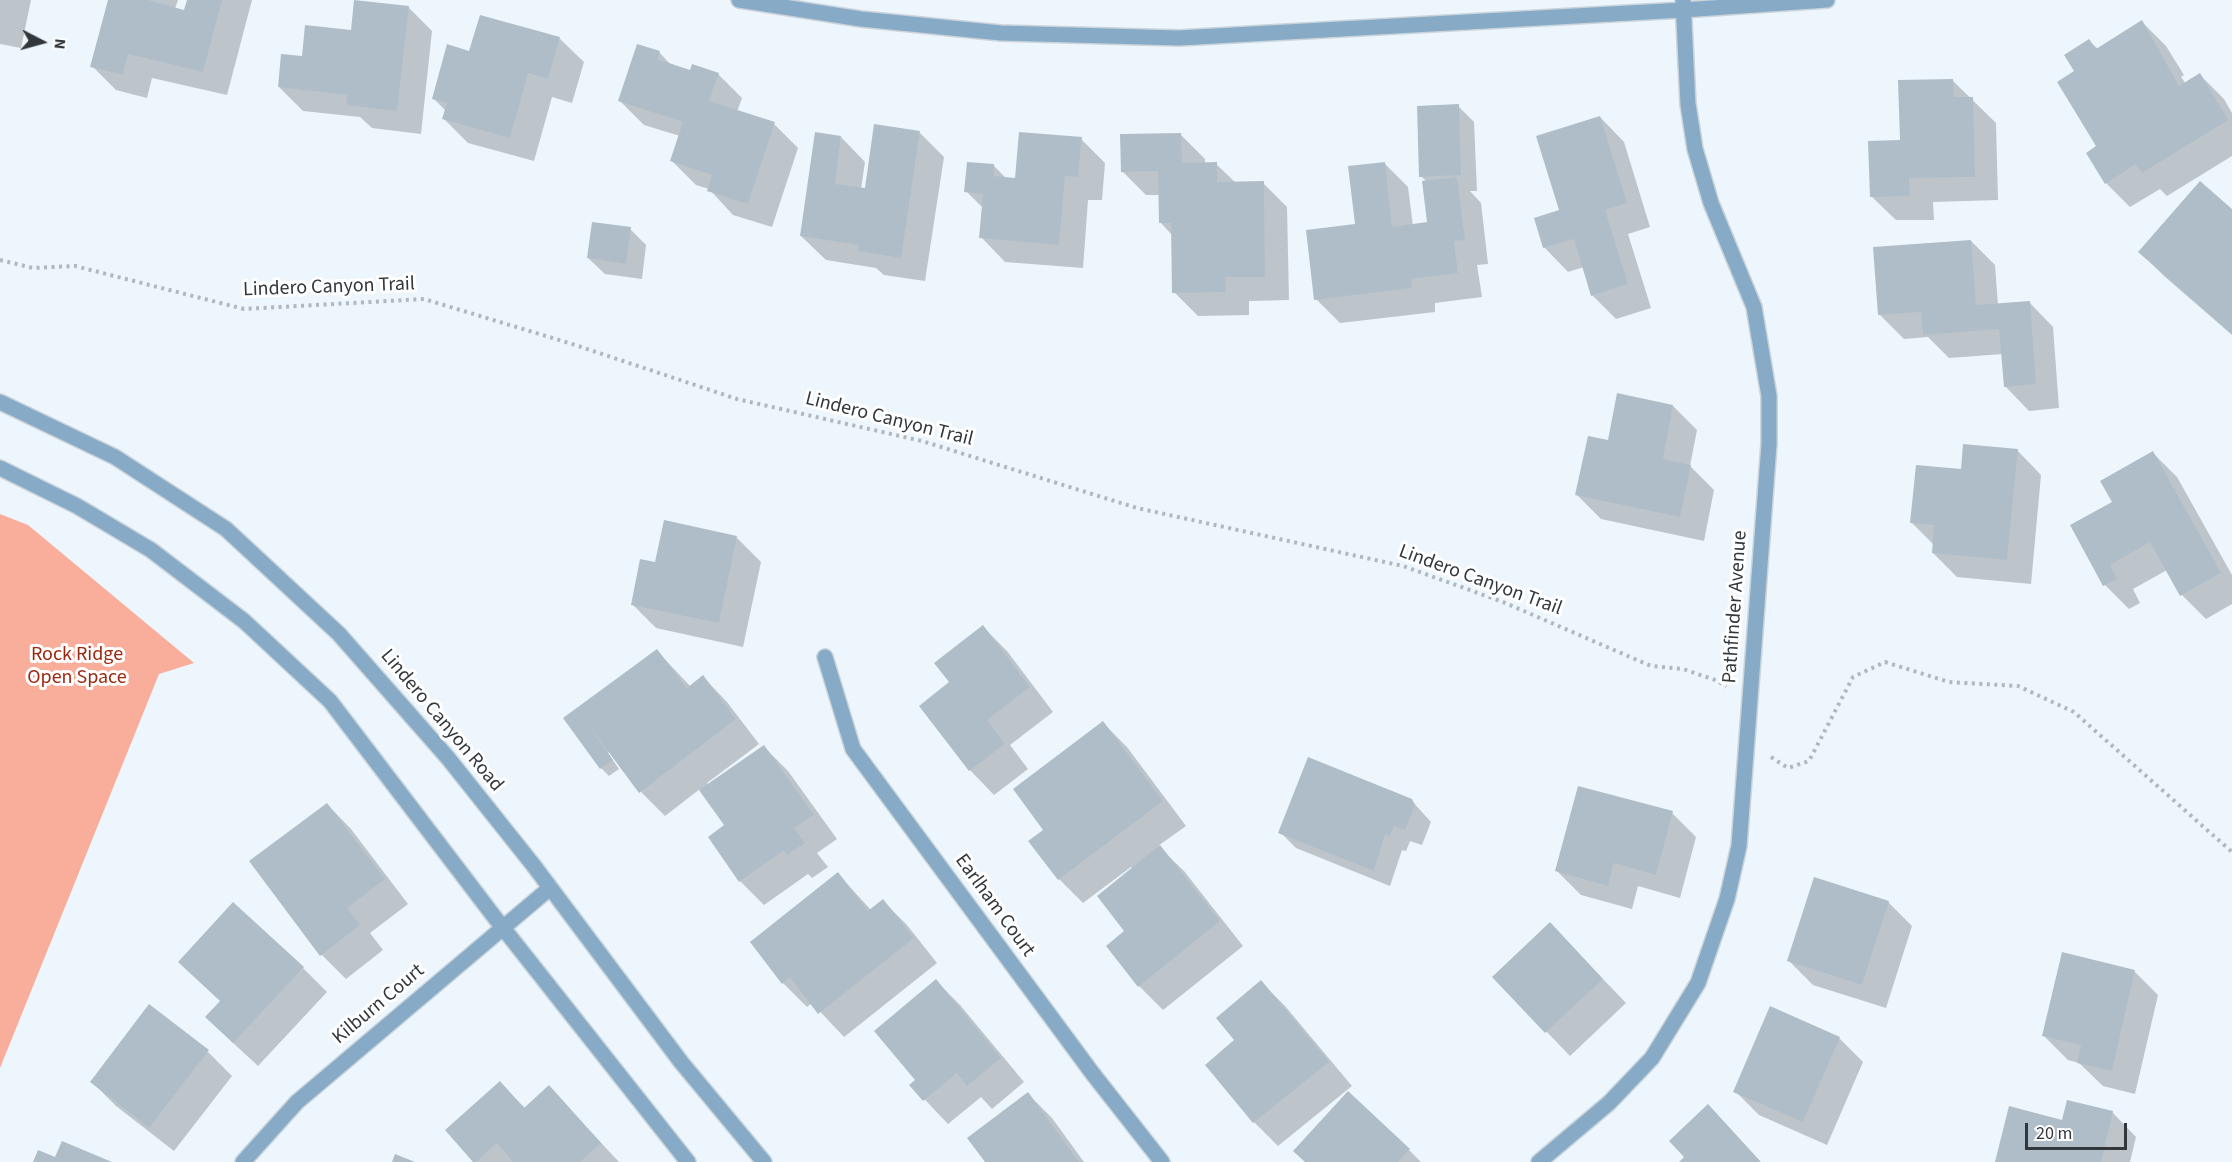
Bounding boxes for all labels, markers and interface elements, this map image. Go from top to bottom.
north arrow [12,12,72,72]
text: N [48,37,71,50]
street label: Lindero Canyon Trail [243,273,415,303]
street label: Lindero Canyon Trail [803,388,975,452]
street label: Pathfinder Avenue [1719,530,1753,684]
street label: Lindero Canyon Trail [1395,540,1565,622]
park label: Rock Ridge Open Space [27,644,127,691]
street label: Lindero Canyon Road [374,645,508,797]
street label: Earlham Court [949,850,1039,962]
street label: Kilburn Court [328,960,430,1050]
scale bar [2028,1111,2130,1149]
text: 20 m [2036,1121,2072,1146]

